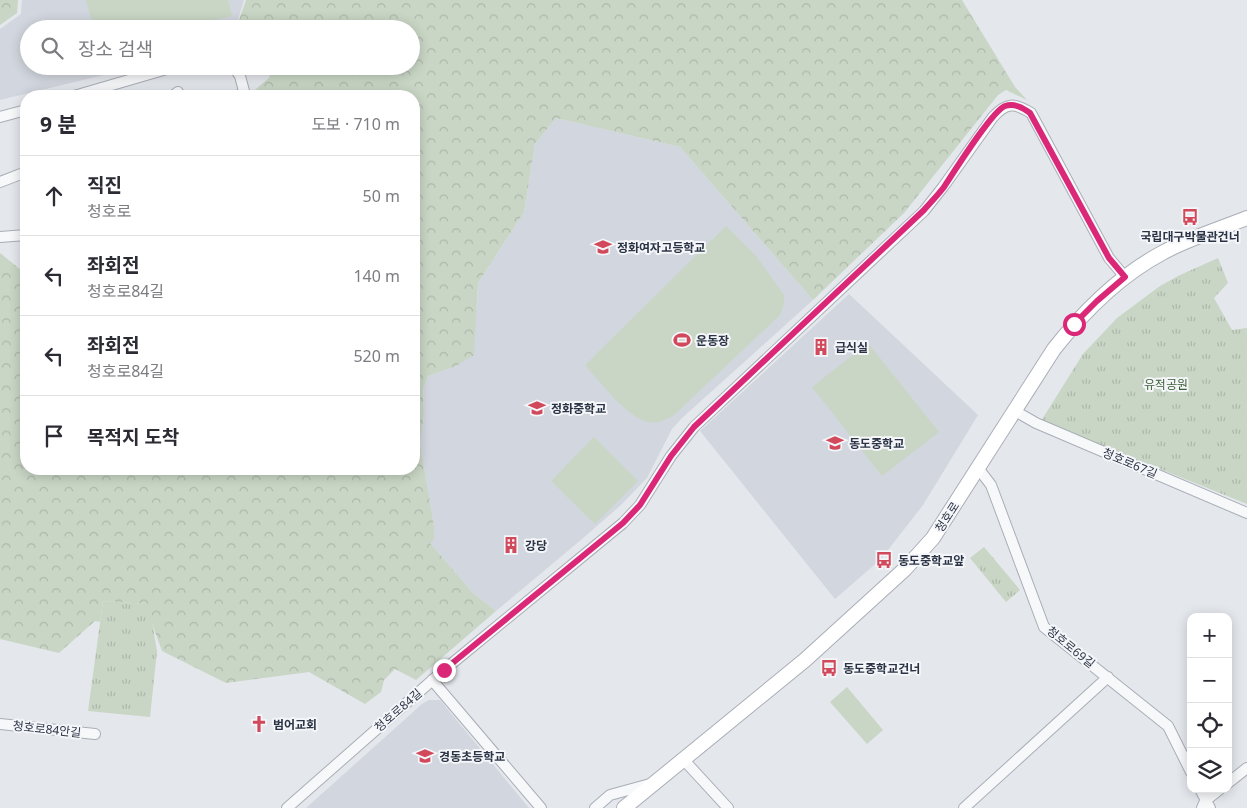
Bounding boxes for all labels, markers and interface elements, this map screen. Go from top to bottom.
search box [20,20,420,75]
icon: search [38,34,66,62]
text: 장소 검색 [78,36,153,62]
text: 9 분 [40,110,77,138]
text: 도보 · 710 m [311,113,400,135]
text: 직진 [87,172,122,198]
icon: ahead [40,182,68,210]
text: 50 m [363,185,400,207]
text: 청호로 [87,200,131,222]
bus stop icon: 국립대구박물관건너 [1180,207,1200,227]
place label: 국립대구박물관건너 [1140,228,1240,245]
school or university icon: 정화여자고등학교 [593,237,613,257]
place label: 정화여자고등학교 [617,239,705,256]
text: 좌회전 [87,252,139,278]
icon: left [40,262,68,290]
text: 140 m [353,265,400,287]
text: 청호로84길 [87,280,164,302]
route start [1063,313,1086,336]
sports icon: 운동장 [672,330,692,350]
text: 좌회전 [87,332,139,358]
place label: 운동장 [696,332,729,349]
building icon: 급식실 [811,337,831,357]
place label: 급식실 [835,339,868,356]
icon: left [40,342,68,370]
text: 520 m [353,345,400,367]
text: 청호로84길 [87,360,164,382]
park label: 유적공원 [1144,376,1188,393]
school or university icon: 정화중학교 [527,398,547,418]
place label: 정화중학교 [551,400,606,417]
icon: arrive [40,422,68,450]
text: 목적지 도착 [87,424,179,450]
school or university icon: 동도중학교 [825,433,845,453]
place label: 동도중학교 [849,435,904,452]
street label: 청호로67길 [1100,444,1160,482]
street label: 청호로 [931,498,963,536]
building icon: 강당 [501,535,521,555]
place label: 강당 [525,537,547,554]
bus stop icon: 동도중학교앞 [874,550,894,570]
place label: 동도중학교앞 [898,552,964,569]
map controls [1187,613,1232,793]
button: + [1187,613,1232,658]
street label: 청호로69길 [1043,622,1099,672]
bus stop icon: 동도중학교건너 [819,658,839,678]
button: − [1187,658,1232,703]
route end [433,659,456,682]
place label: 동도중학교건너 [843,660,920,677]
street label: 청호로84길 [371,685,425,735]
button: locate [1187,703,1232,748]
church icon: 범어교회 [249,714,269,734]
place label: 범어교회 [273,716,317,733]
street label: 청호로84안길 [12,717,82,741]
school or university icon: 경동초등학교 [415,746,435,766]
place label: 경동초등학교 [439,748,505,765]
button: layers [1187,748,1232,793]

